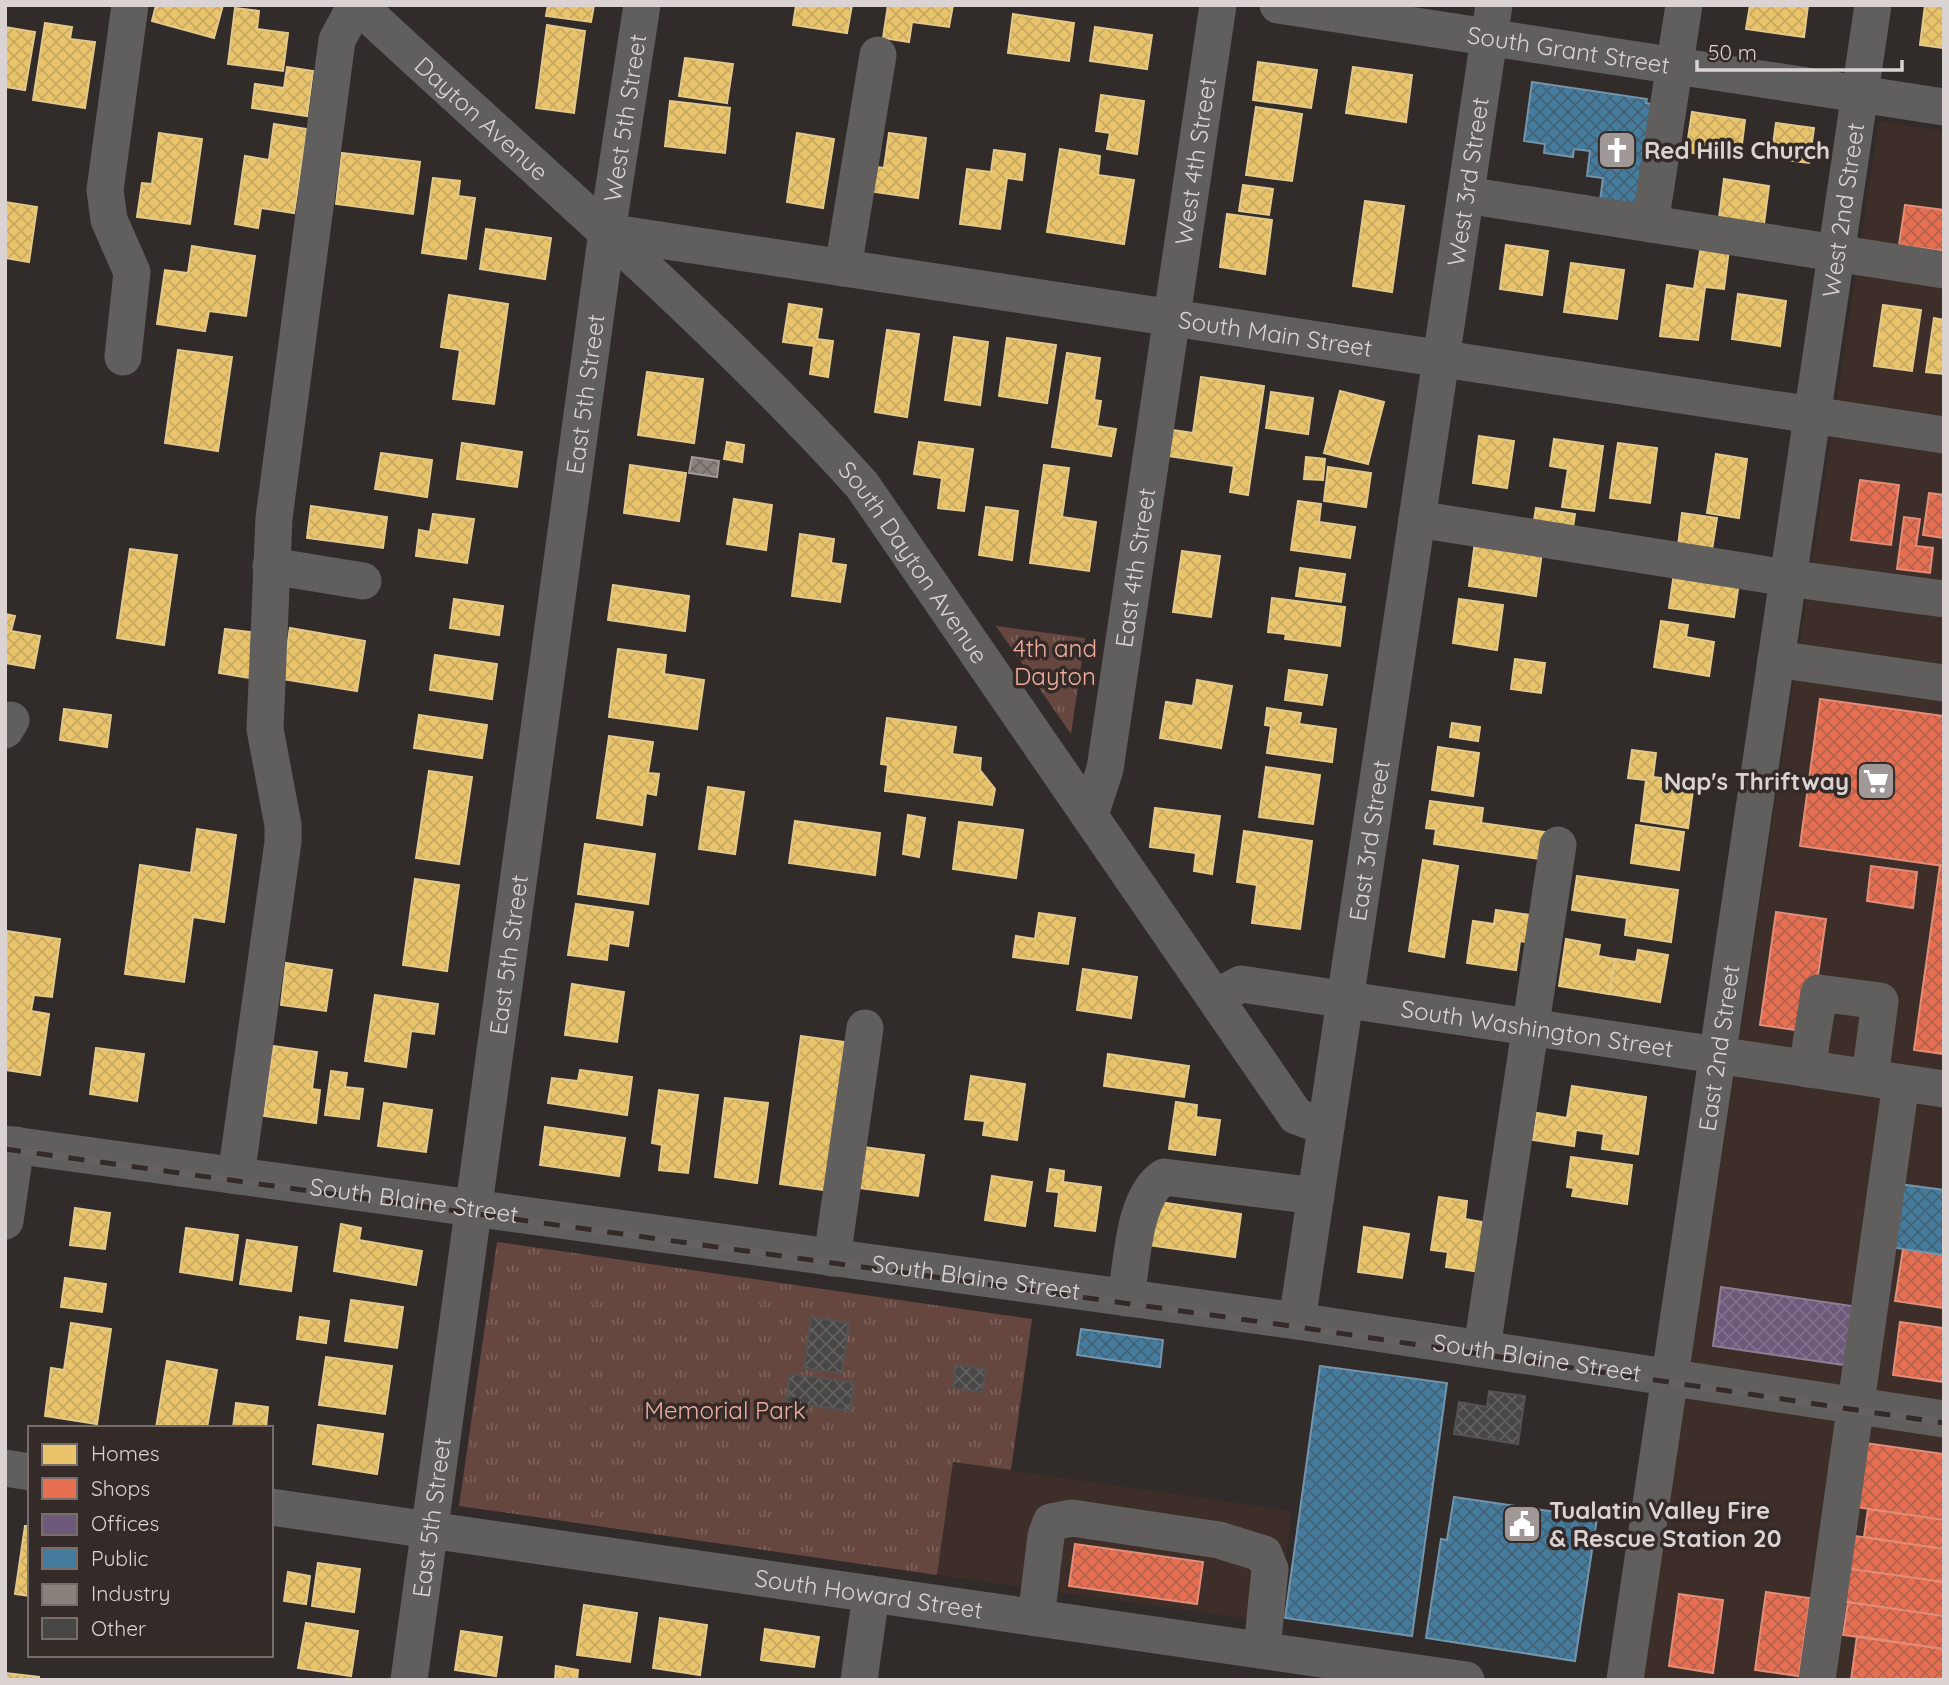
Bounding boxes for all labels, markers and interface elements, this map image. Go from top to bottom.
street label: South Grant Street [1465,19,1672,80]
scale bar [1697,28,1902,72]
street label: West 5th Street [597,32,652,204]
text: 50 m [1708,39,1757,65]
street label: Dayton Avenue [409,50,555,187]
street label: West 4th Street [1168,75,1222,247]
street label: West 3rd Street [1440,95,1495,268]
street label: West 2nd Street [1815,121,1870,299]
church icon: Red Hills Church [1596,129,1638,171]
place label: Red Hills Church [1644,135,1830,165]
street label: South Main Street [1176,304,1374,363]
street label: East 5th Street [559,312,611,476]
street label: South Dayton Avenue [832,455,995,669]
street label: East 4th Street [1108,486,1161,649]
park label: 4th and Dayton [1013,633,1097,691]
street label: East 3rd Street [1342,758,1396,923]
supermarket icon: Nap's Thriftway [1855,760,1897,802]
place label: Nap's Thriftway [1664,766,1849,796]
street label: East 5th Street [482,873,534,1037]
street label: East 2nd Street [1691,963,1746,1133]
street label: South Washington Street [1399,993,1675,1063]
street label: South Blaine Street [308,1171,520,1229]
street label: South Blaine Street [870,1248,1082,1306]
street label: South Blaine Street [1431,1327,1643,1388]
park label: Memorial Park [644,1395,806,1425]
legend [28,1426,273,1657]
street label: East 5th Street [405,1436,457,1599]
text: Homes [91,1440,160,1466]
text: Shops [91,1475,150,1501]
place label: Tualatin Valley Fire & Rescue Station 20 [1549,1495,1781,1553]
public building icon: Tualatin Valley Fire & Rescue Station 20 [1501,1503,1543,1545]
text: Offices [91,1510,159,1536]
text: Public [91,1545,148,1571]
street label: South Howard Street [753,1562,985,1625]
text: Industry [91,1580,170,1606]
text: Other [91,1615,146,1641]

